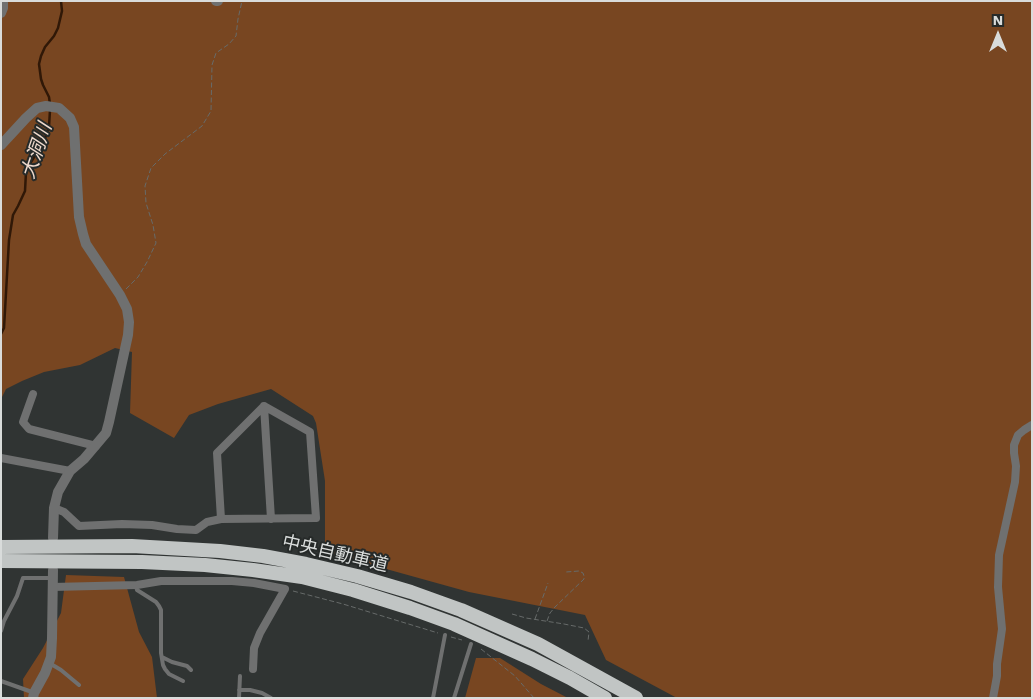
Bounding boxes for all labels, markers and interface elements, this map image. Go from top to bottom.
north arrow [973,10,1023,60]
text: N [993,12,1003,28]
water label: 大洞川 [17,120,57,182]
street label: 中央自動車道 [280,531,390,577]

